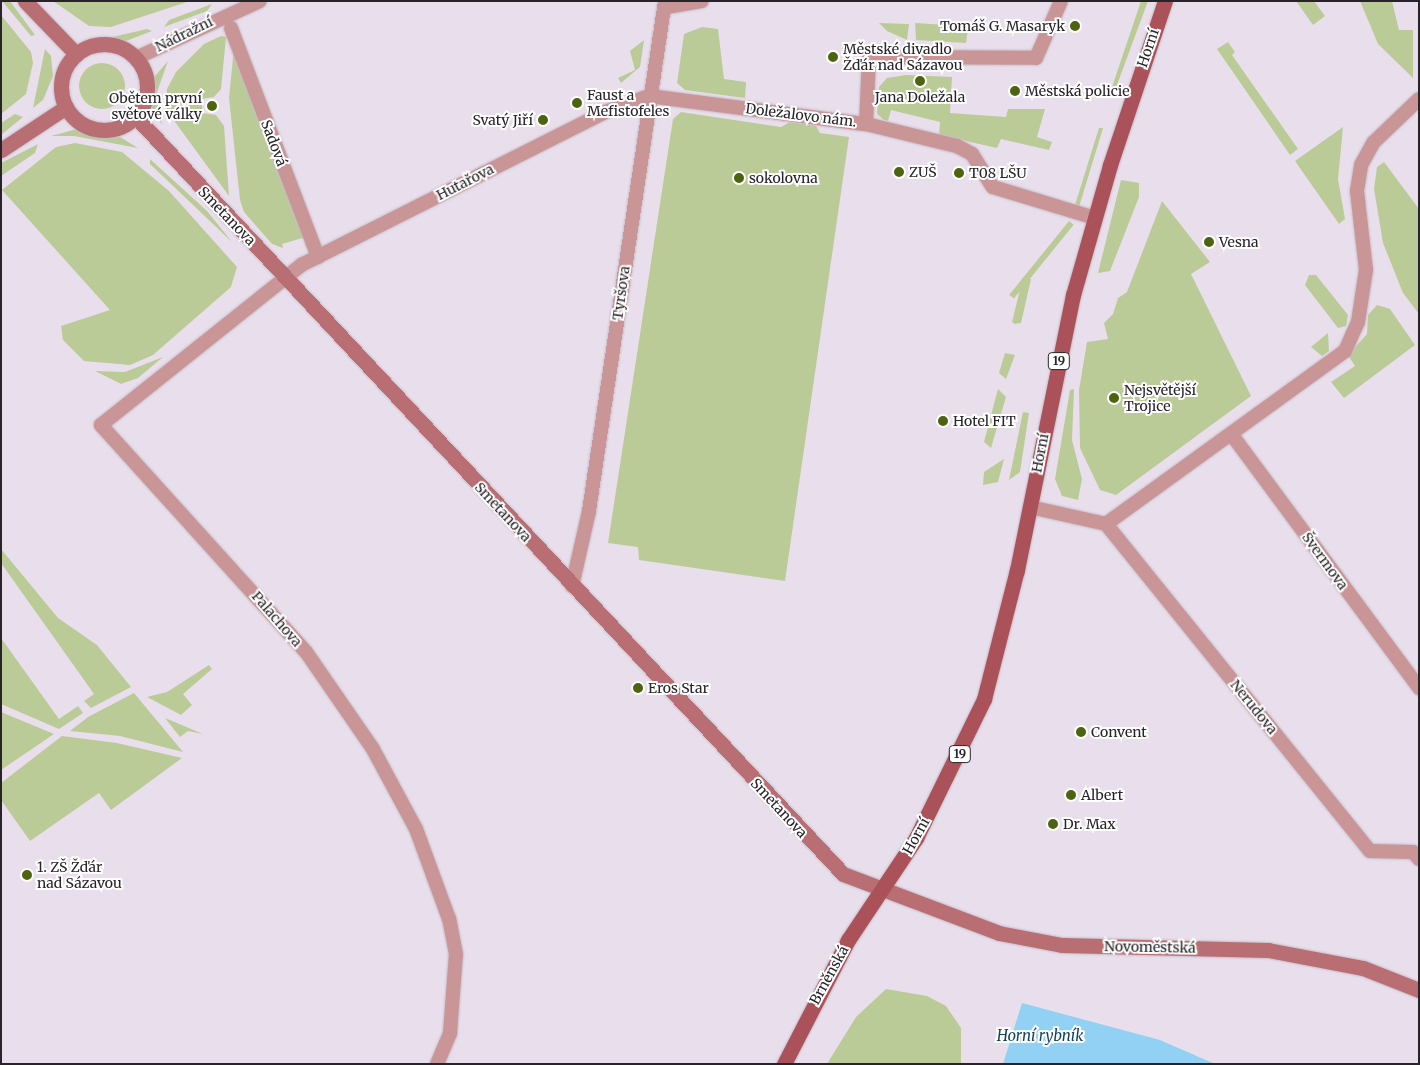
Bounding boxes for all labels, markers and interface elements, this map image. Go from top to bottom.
street label: Nádražní [152,13,216,55]
place label: Tomáš G. Masaryk [940,18,1065,34]
marker: Tomáš G. Masaryk [1069,20,1081,32]
street label: Horní [1134,27,1162,69]
place label: Městské divadlo Žďár nad Sázavou [843,41,963,74]
marker: Městské divadlo Žďár nad Sázavou [827,51,839,63]
marker: Jana Doležala [914,75,926,87]
place label: Městská policie [1025,83,1130,99]
marker: Městská policie [1009,85,1021,97]
place label: Faust a Mefistofeles [587,87,669,120]
place label: Jana Doležala [875,89,965,105]
place label: Obětem první světové války [109,90,202,122]
marker: Faust a Mefistofeles [571,97,583,109]
marker: Obětem první světové války [206,100,218,112]
street label: Doležalovo nám. [745,100,857,130]
place label: Svatý Jiří [472,112,533,128]
marker: Svatý Jiří [537,114,549,126]
street label: Sadová [258,118,290,168]
street label: Hutařova [434,160,496,204]
place label: ZUŠ [909,164,937,180]
place label: T08 LŠU [969,165,1027,181]
marker: ZUŠ [893,166,905,178]
marker: T08 LŠU [953,167,965,179]
place label: sokolovna [749,170,818,186]
marker: sokolovna [733,172,745,184]
street label: Smetanova [195,183,259,249]
place label: Vesna [1219,234,1259,250]
marker: Vesna [1203,236,1215,248]
street label: Tyršova [609,265,633,321]
road number: 19 [1048,352,1070,371]
place label: Nejsvětější Trojice [1124,382,1196,414]
marker: Nejsvětější Trojice [1108,392,1120,404]
place label: Hotel FIT [953,413,1016,429]
marker: Hotel FIT [937,415,949,427]
street label: Horní [1028,432,1052,474]
street label: Smetanova [471,479,535,545]
street label: Švermova [1299,529,1351,593]
street label: Palachova [248,588,306,650]
street label: Nerudova [1227,676,1281,738]
place label: Eros Star [648,680,709,696]
marker: Eros Star [632,682,644,694]
place label: Convent [1091,724,1147,740]
marker: Convent [1075,726,1087,738]
road number: 19 [949,744,971,764]
street label: Smetanova [747,775,811,841]
place label: Albert [1081,787,1123,803]
marker: Albert [1065,789,1077,801]
street label: Horní [899,815,933,857]
place label: Dr. Max [1063,816,1116,832]
marker: Dr. Max [1047,818,1059,830]
place label: 1. ZŠ Žďár nad Sázavou [37,859,122,892]
marker: 1. ZŠ Žďár nad Sázavou [21,869,33,881]
street label: Novoměstská [1104,938,1196,956]
street label: Brněnská [806,943,852,1007]
water label: Horní rybník [997,1027,1083,1045]

